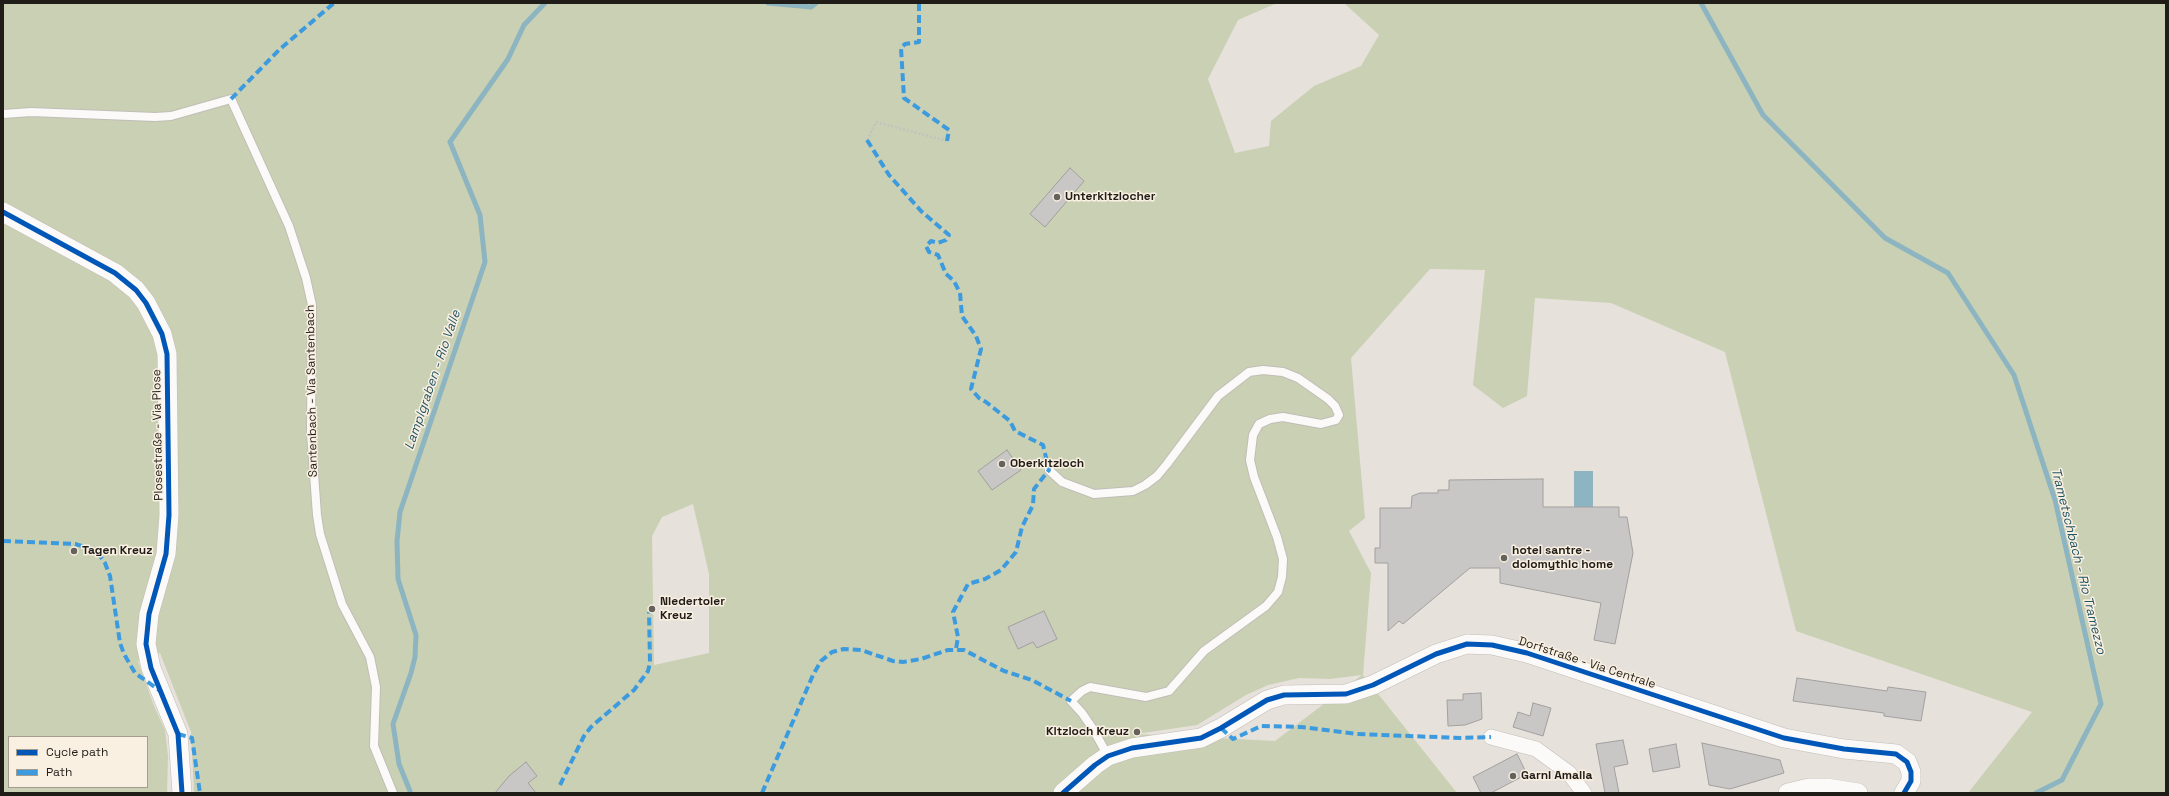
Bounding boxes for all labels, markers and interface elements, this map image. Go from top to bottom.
place label: Unterkitzlocher [1065,190,1156,204]
marker: Unterkitzlocher [1052,192,1062,202]
street label: Santenbach - Via Santenbach [303,305,321,477]
water label: Lamplgraben - Rio Valle [402,308,464,452]
street label: Plosestraße - Via Plose [150,369,166,501]
place label: Oberkitzloch [1010,457,1084,471]
marker: Oberkitzloch [997,459,1007,469]
water label: Trametschbach - Rio Tramezzo [2047,466,2109,656]
place label: Tagen Kreuz [82,544,152,558]
place label: hotel santre - dolomythic home [1512,544,1613,572]
marker: Tagen Kreuz [69,546,79,556]
marker: hotel santre - dolomythic home [1499,553,1509,563]
place label: Niedertoler Kreuz [660,595,725,623]
marker: Niedertoler Kreuz [647,604,657,614]
street label: Dorfstraße - Via Centrale [1517,634,1657,692]
place label: Kitzloch Kreuz [1046,725,1129,739]
marker: Kitzloch Kreuz [1132,727,1142,737]
legend [8,736,148,788]
text: Cycle path [46,744,108,760]
text: Path [46,764,72,780]
place label: Garni Amalia [1521,769,1592,783]
marker: Garni Amalia [1508,771,1518,781]

